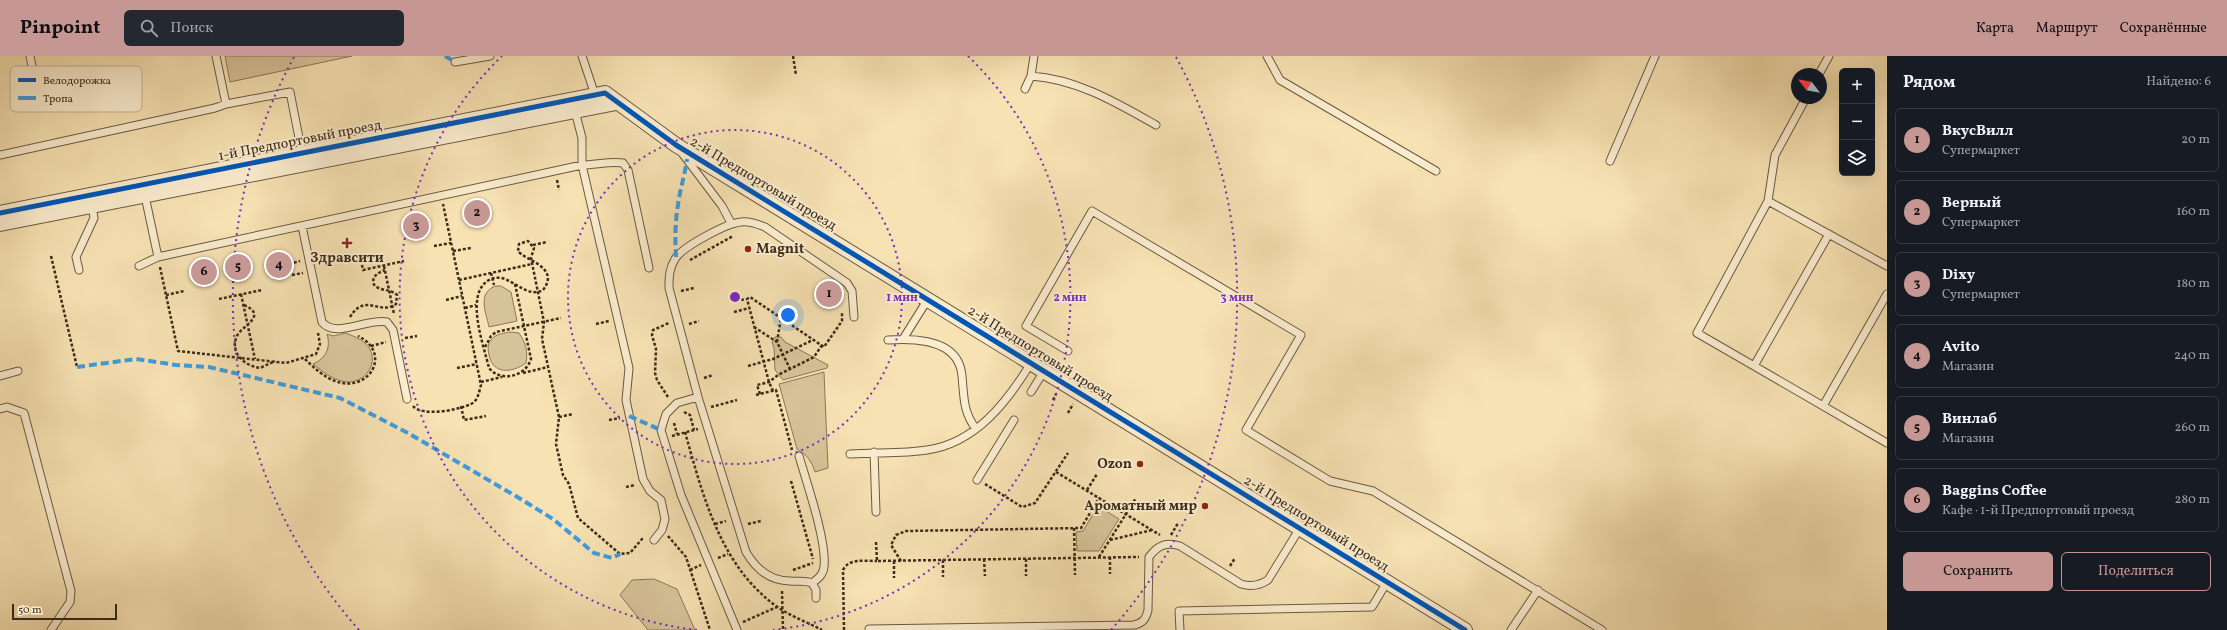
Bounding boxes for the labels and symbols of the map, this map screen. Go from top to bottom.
legend [10,66,142,112]
north arrow [1791,68,1827,104]
text: Велодорожка [43,74,112,89]
text: Тропа [43,92,74,107]
street label: 1-й Предпортовый проезд [217,116,383,166]
street label: 2-й Предпортовый проезд [686,133,840,236]
pin: 2 [464,198,490,228]
pin: 3 [403,211,429,241]
marker: Здравсити [342,238,352,248]
place label: Magnit [756,240,804,259]
marker: Magnit [743,244,753,254]
place label: Здравсити [310,249,384,268]
pin: 4 [266,250,292,280]
pin: 5 [225,252,251,282]
pin: 6 [191,257,217,287]
pin: 1 [816,279,842,309]
centre of rings [728,290,742,304]
text: 1 мин [886,290,918,306]
text: 2 мин [1053,290,1087,306]
text: 3 мин [1220,290,1254,306]
street label: 2-й Предпортовый проезд [964,301,1116,407]
your location [778,305,798,325]
place label: Ozon [1097,455,1132,474]
marker: Ozon [1135,459,1145,469]
street label: 2-й Предпортовый проезд [1240,471,1392,577]
place label: Ароматный мир [1084,497,1197,516]
marker: Ароматный мир [1200,501,1210,511]
scale bar [12,602,117,621]

